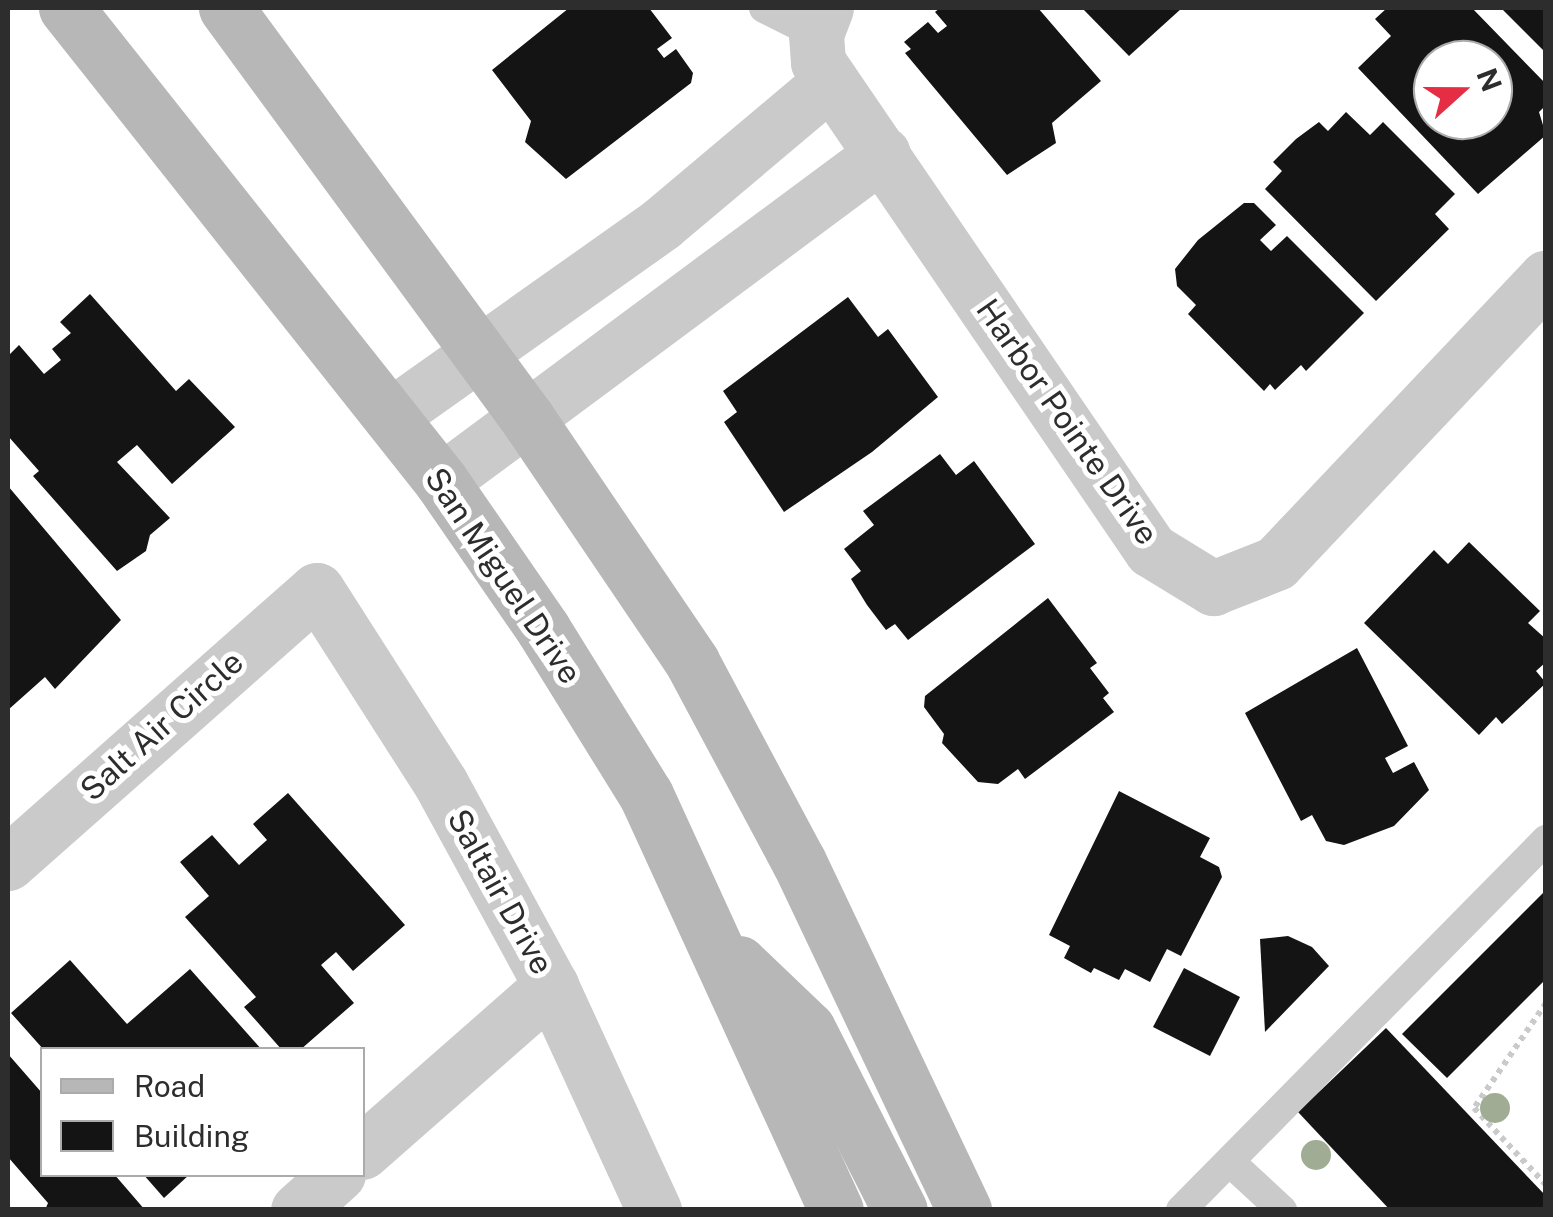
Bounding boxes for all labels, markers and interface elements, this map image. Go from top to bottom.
north arrow [1413,40,1513,140]
text: N [1470,64,1509,96]
street label: Harbor Pointe Drive [968,292,1166,552]
street label: San Miguel Drive [417,461,589,691]
street label: Salt Air Circle [73,643,251,809]
street label: Saltair Drive [439,803,561,981]
legend [40,1047,365,1177]
text: Road [134,1068,205,1104]
text: Building [134,1118,249,1154]

